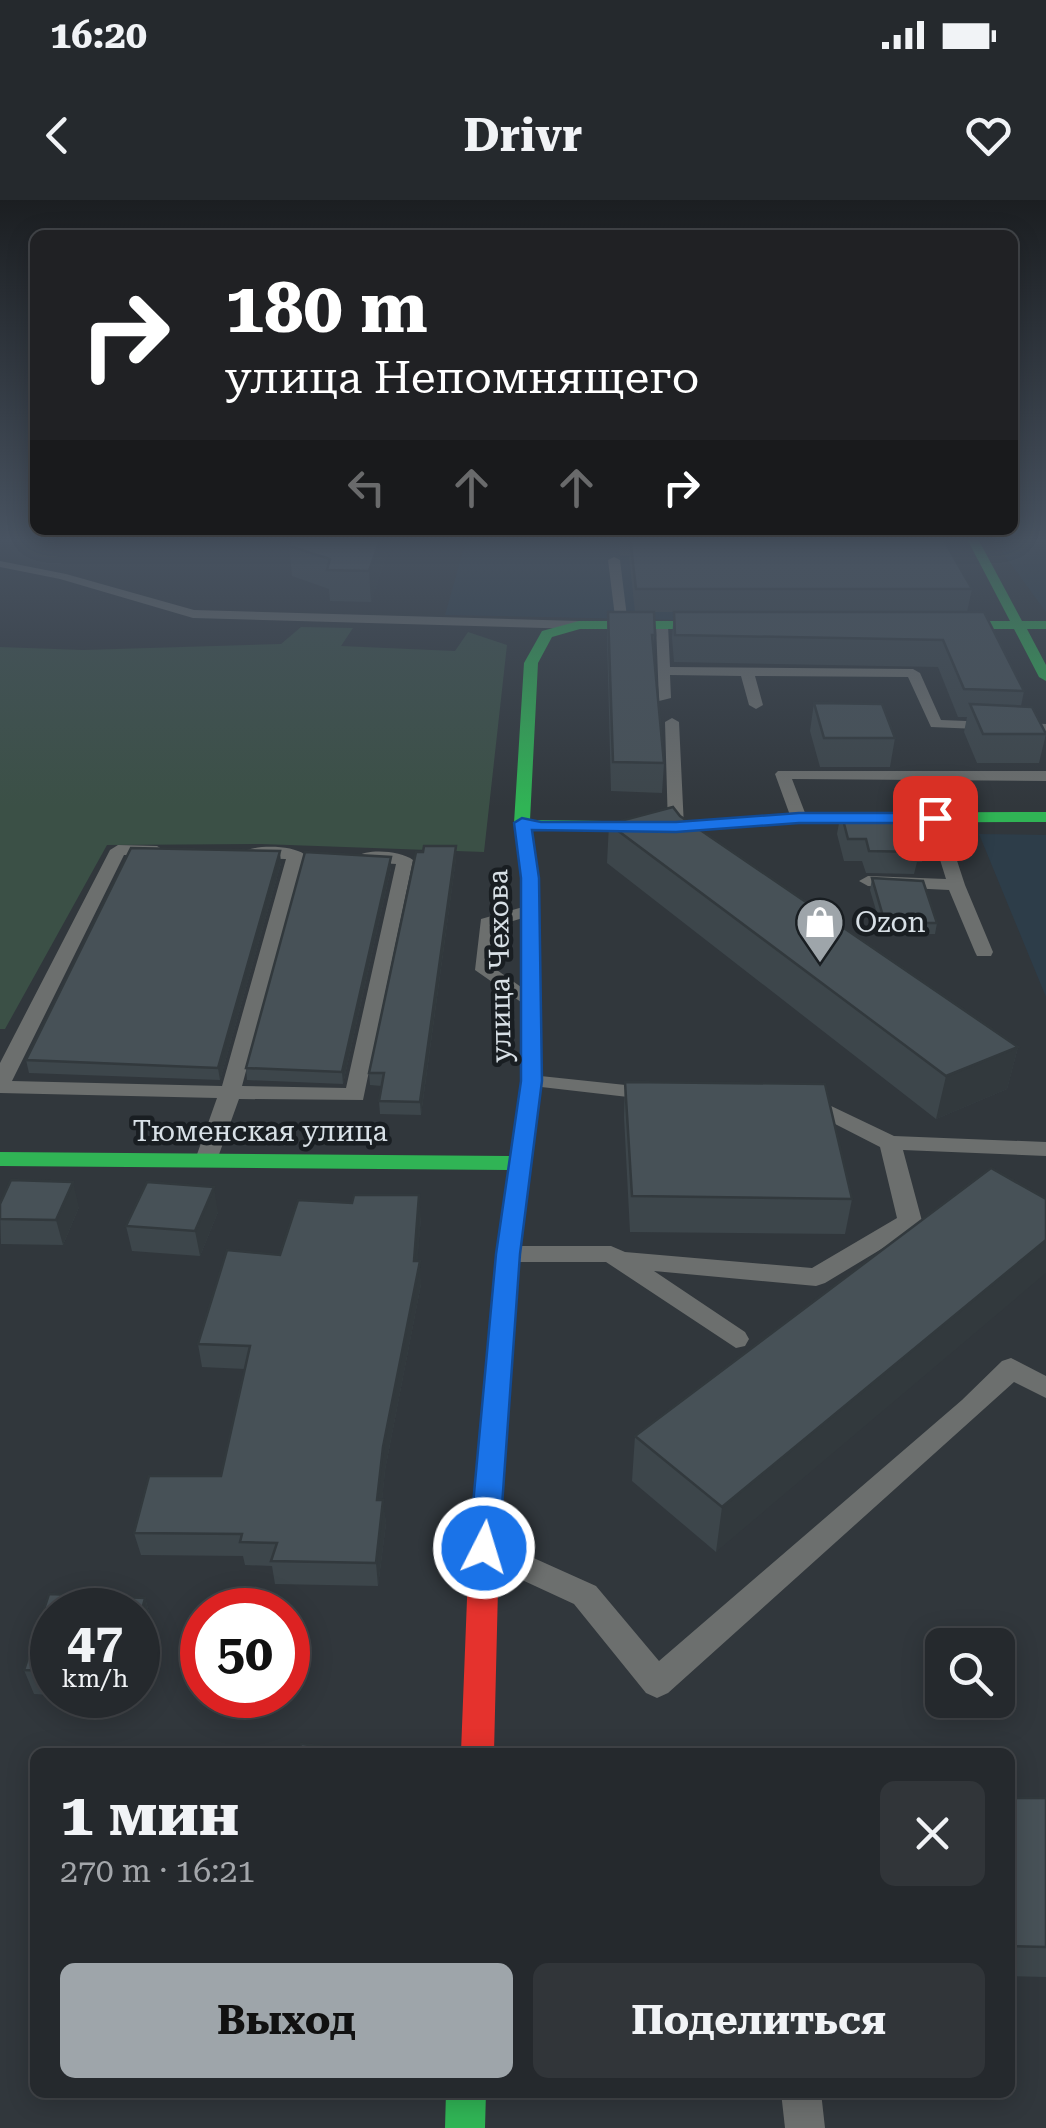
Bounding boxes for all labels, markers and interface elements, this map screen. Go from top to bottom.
text: 16:20 [50,13,147,57]
icon: back [30,108,85,163]
icon: heart [961,108,1016,163]
text: Drivr [464,109,582,162]
text: 180 m [225,267,428,349]
icon: right [60,270,190,400]
text: улица Непомнящего [225,351,699,404]
icon: left [339,460,394,515]
icon: ahead [444,460,499,515]
icon: ahead [549,460,604,515]
icon: right [654,460,709,515]
pin [893,776,978,861]
icon: arrive [908,791,963,846]
street label: улица Чехова [481,869,518,1063]
shop icon: Ozon [794,896,846,964]
place label: Ozon [855,906,926,939]
street label: Тюменская улица [132,1115,388,1148]
position arrow [432,1496,536,1600]
speed limit sign: 50 [180,1588,310,1718]
text: 47 [67,1612,123,1670]
map controls [925,1628,1015,1718]
button: search [925,1628,1015,1718]
text: km/h [62,1664,128,1693]
text: 1 мин [60,1779,239,1850]
button: close [880,1781,985,1886]
text: 270 m · 16:21 [60,1852,255,1890]
button: Выход [60,1963,513,2078]
button: Поделиться [533,1963,985,2078]

